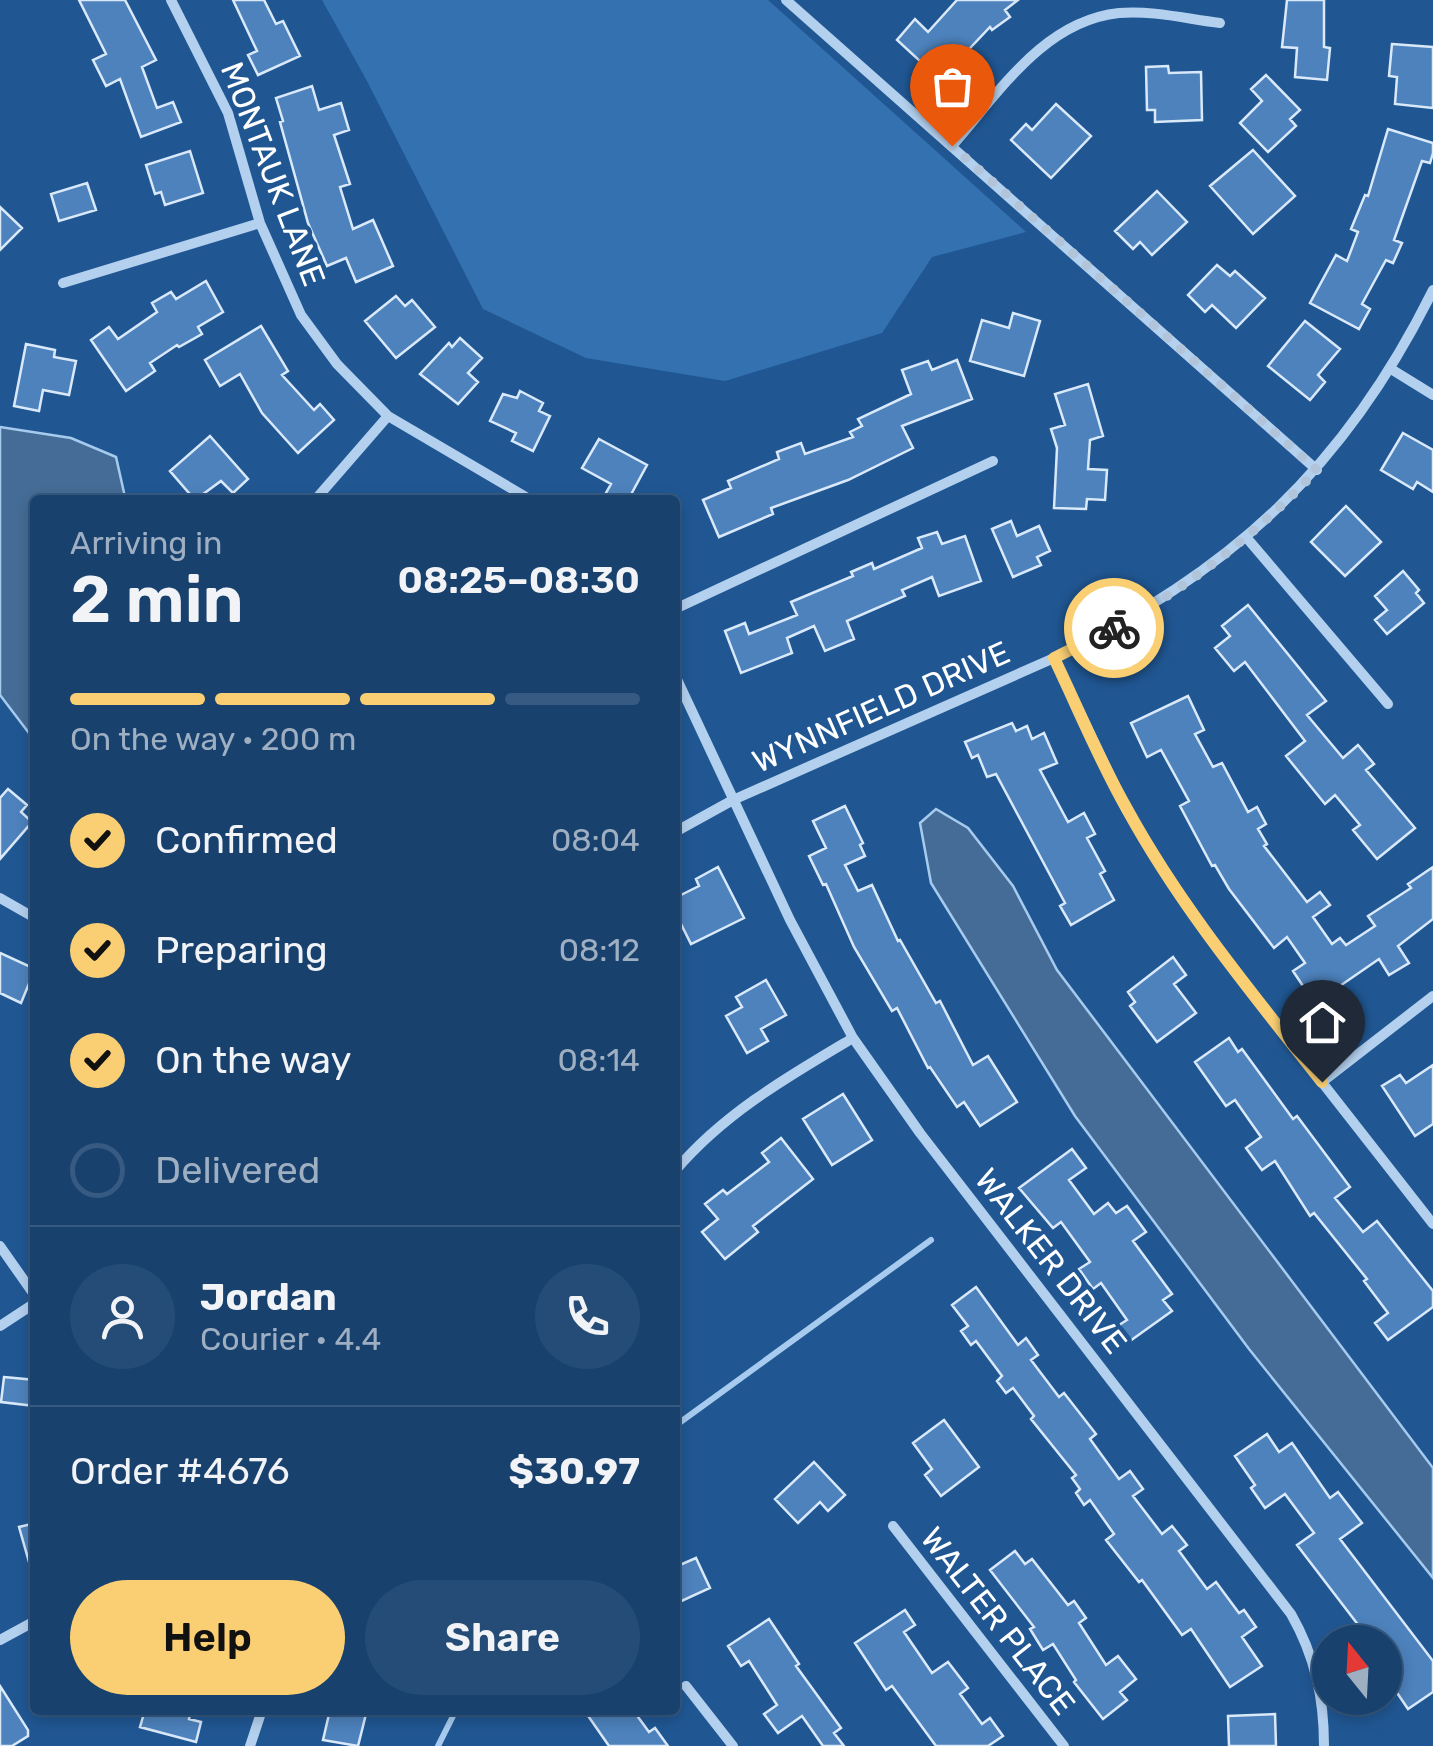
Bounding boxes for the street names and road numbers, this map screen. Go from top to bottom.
street label: MONTAUK LANE [213,57,333,291]
street label: WYNNFIELD DRIVE [746,633,1016,781]
street label: WALKER DRIVE [967,1161,1135,1361]
street label: WALTER PLACE [913,1520,1083,1722]

